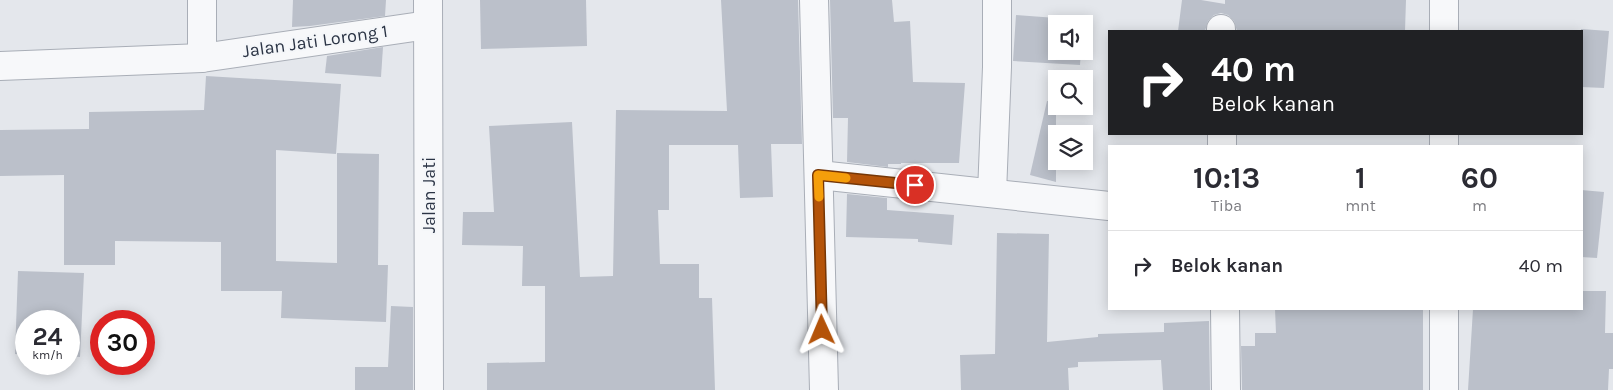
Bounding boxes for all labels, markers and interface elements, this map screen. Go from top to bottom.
map controls [1048,15,1093,170]
button: sound [1048,15,1093,60]
street label: Jalan Jati Lorong 1 [241,20,389,62]
text: 40 m [1211,49,1296,90]
icon: right [1128,50,1193,115]
button: search [1048,70,1093,115]
text: Belok kanan [1211,91,1335,117]
button: layers [1048,125,1093,170]
street label: Jalan Jati [418,157,440,233]
text: 10:13 [1193,160,1260,196]
text: 1 [1355,160,1366,196]
text: 60 [1461,160,1498,196]
pin [894,164,936,206]
icon: arrive [901,171,929,199]
text: Tiba [1211,196,1242,215]
text: mnt [1345,196,1376,215]
text: m [1472,196,1487,215]
icon: right [1128,252,1156,280]
text: Belok kanan [1171,255,1283,277]
text: 40 m [1519,255,1563,277]
position arrow [795,303,847,355]
speed limit sign: 30 [90,310,155,375]
text: 24 [32,322,63,351]
text: km/h [32,348,63,362]

